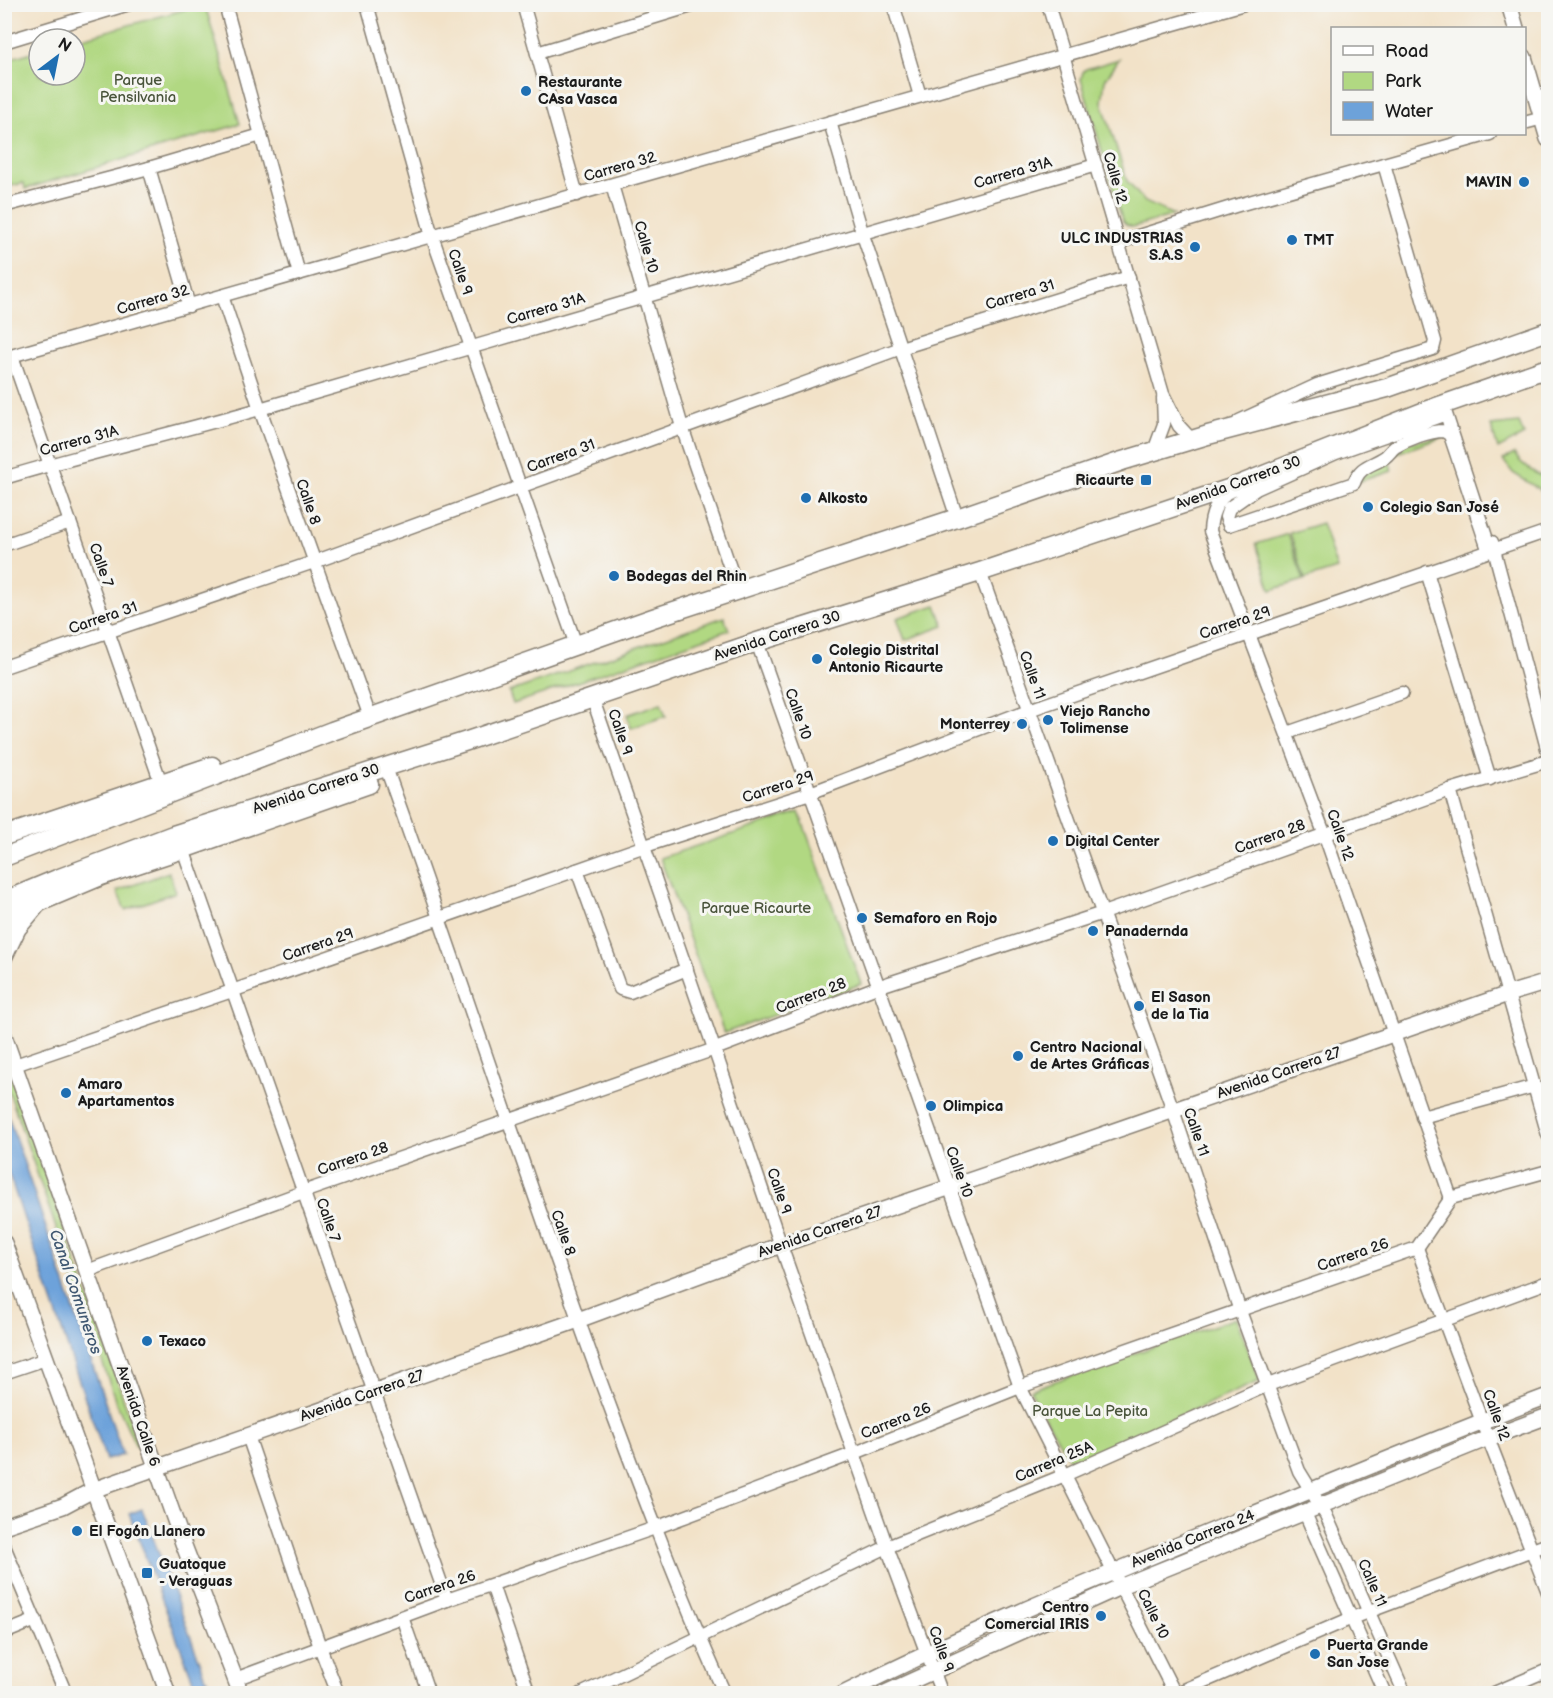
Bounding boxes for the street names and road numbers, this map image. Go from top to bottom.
street label: Carrera 32 [582,148,658,186]
street label: Calle 12 [1099,150,1132,206]
street label: Carrera 31A [972,153,1055,193]
street label: Calle 10 [630,219,663,275]
street label: Calle 9 [443,247,477,297]
street label: Carrera 31 [983,275,1057,315]
street label: Carrera 32 [115,281,191,319]
street label: Carrera 31A [505,289,588,329]
street label: Carrera 31A [38,421,121,461]
street label: Carrera 31 [524,435,598,477]
street label: Avenida Carrera 30 [1173,451,1303,515]
street label: Calle 8 [291,476,325,528]
street label: Calle 7 [85,540,118,590]
street label: Carrera 31 [66,597,140,639]
street label: Carrera 29 [1197,602,1273,644]
street label: Avenida Carrera 30 [711,607,843,665]
street label: Calle 11 [1014,648,1050,702]
street label: Calle 10 [780,686,816,742]
street label: Calle 9 [603,707,637,757]
street label: Avenida Carrera 30 [250,760,382,818]
street label: Carrera 29 [740,767,816,807]
street label: Calle 12 [1322,807,1358,863]
street label: Carrera 28 [1232,815,1308,859]
street label: Carrera 29 [280,924,356,966]
street label: Carrera 28 [773,974,849,1018]
street label: Avenida Carrera 27 [1214,1043,1344,1103]
street label: Calle 11 [1179,1105,1213,1159]
street label: Carrera 28 [315,1138,391,1180]
street label: Calle 10 [941,1144,977,1200]
street label: Calle 9 [762,1166,796,1216]
street label: Calle 7 [312,1195,345,1245]
street label: Avenida Carrera 27 [755,1202,885,1262]
street label: Calle 8 [546,1207,580,1259]
street label: Carrera 26 [1315,1234,1391,1276]
street label: Avenida Calle 6 [112,1363,164,1469]
street label: Avenida Carrera 27 [297,1366,427,1426]
street label: Calle 12 [1478,1387,1514,1443]
street label: Carrera 26 [858,1398,934,1444]
street label: Carrera 25A [1012,1437,1097,1487]
street label: Avenida Carrera 24 [1128,1505,1258,1573]
street label: Calle 11 [1353,1556,1391,1610]
street label: Carrera 26 [402,1566,478,1608]
street label: Calle 10 [1133,1586,1173,1642]
street label: Calle 9 [924,1623,958,1675]

